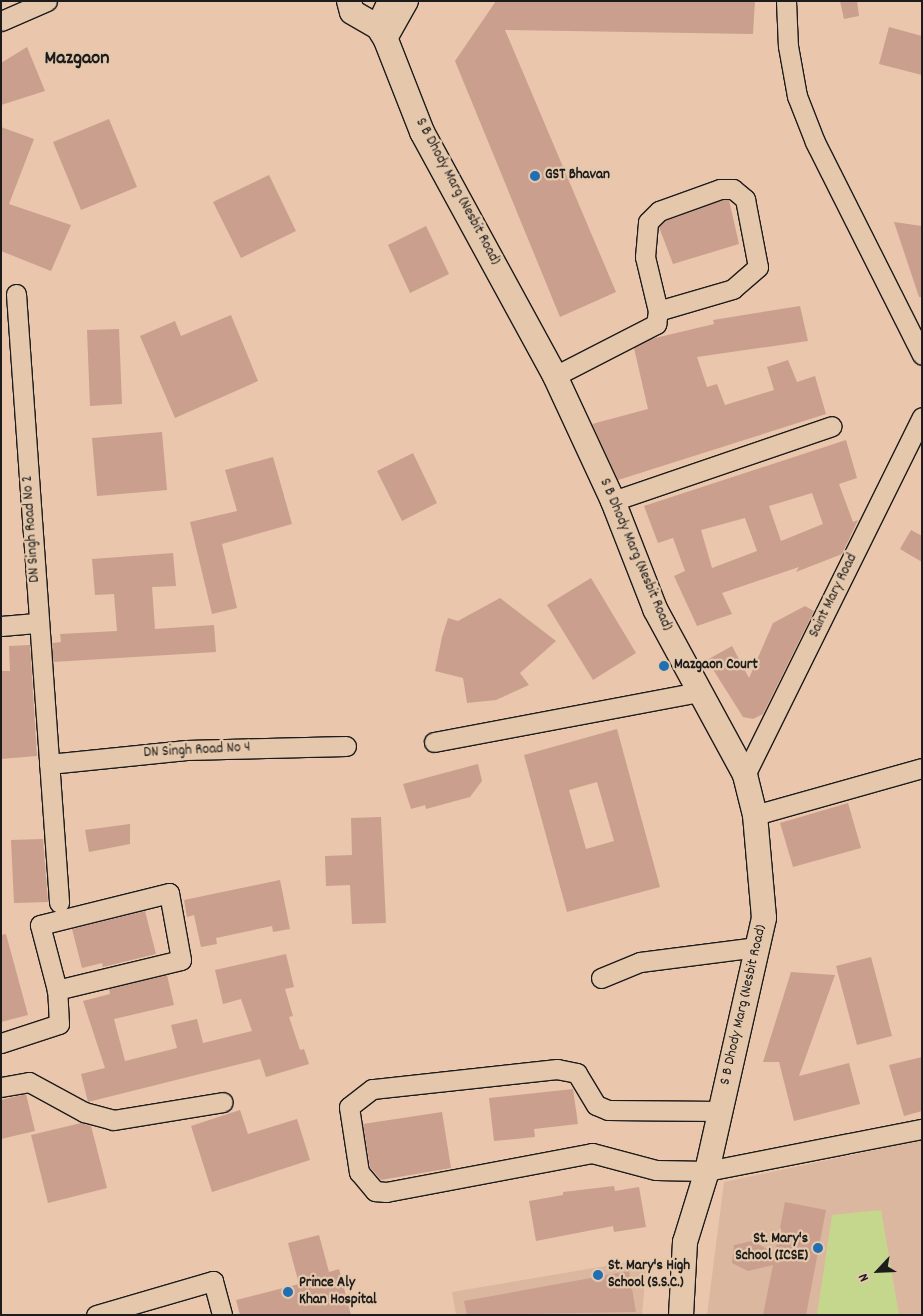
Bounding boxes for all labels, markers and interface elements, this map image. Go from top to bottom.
district label: Mazgaon [45,47,109,71]
street label: S B Dhody Marg (Nesbit Road) [411,115,503,269]
place label: GST Bhavan [545,167,610,185]
marker: GST Bhavan [529,170,541,182]
street label: DN Singh Road No 2 [19,475,45,583]
street label: S B Dhody Marg (Nesbit Road) [595,476,675,634]
street label: Saint Mary Road [806,551,862,641]
place label: Mazgaon Court [674,657,758,675]
marker: Mazgaon Court [658,660,670,672]
street label: DN Singh Road No 4 [143,739,251,763]
street label: S B Dhody Marg (Nesbit Road) [717,923,771,1087]
place label: St. Mary's School (ICSE) [735,1230,808,1265]
marker: St. Mary's School (ICSE) [812,1242,824,1254]
north arrow [853,1246,903,1296]
place label: St. Mary's High School (S.S.C.) [608,1257,690,1292]
marker: St. Mary's High School (S.S.C.) [592,1269,604,1281]
text: N [854,1270,875,1285]
place label: Prince Aly Khan Hospital [299,1274,377,1309]
marker: Prince Aly Khan Hospital [281,1285,295,1299]

